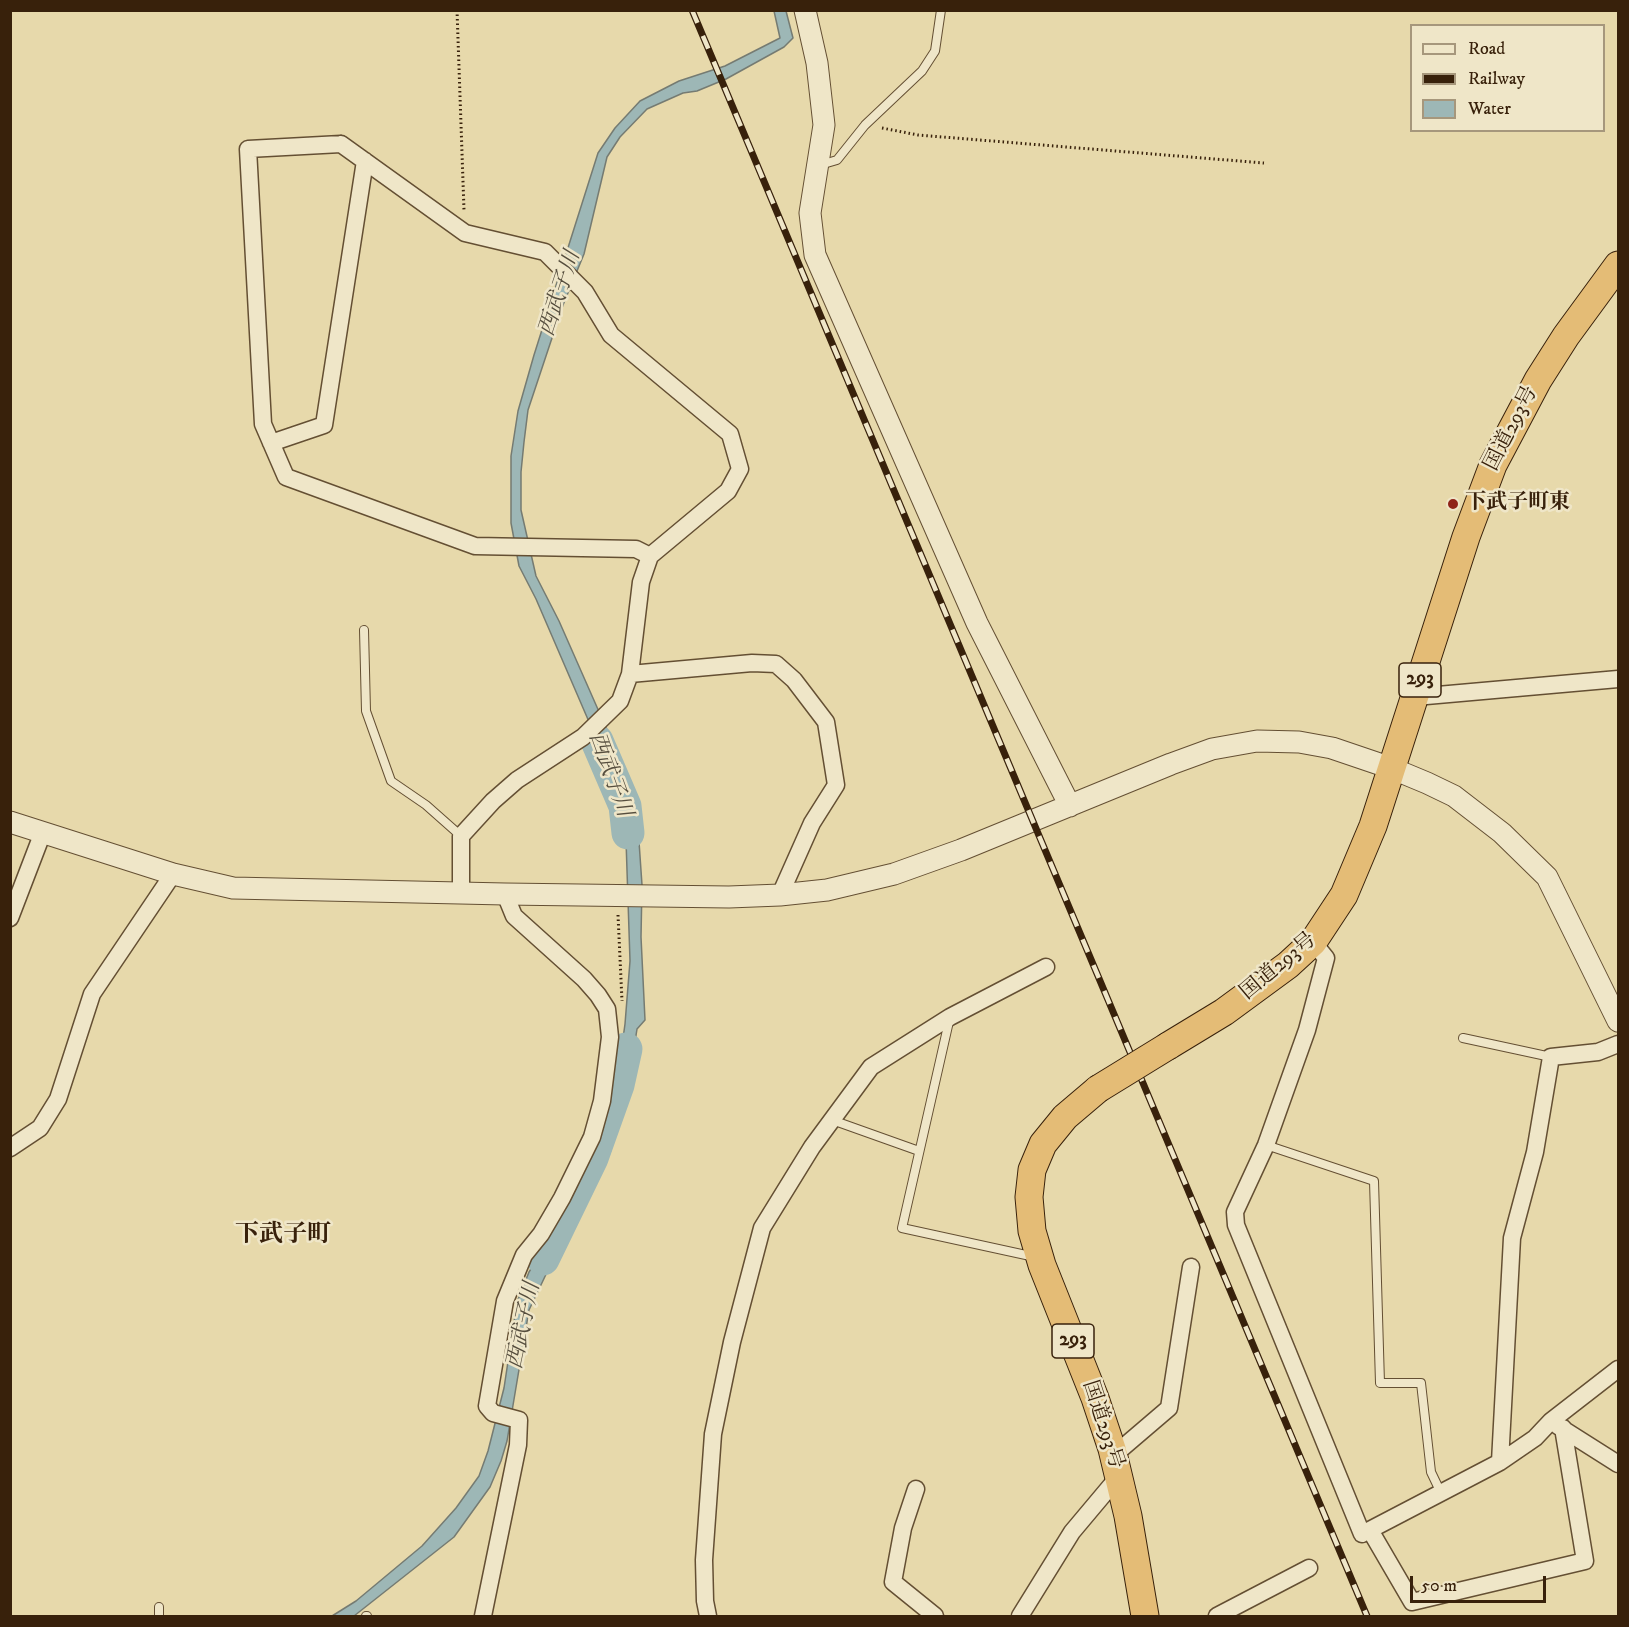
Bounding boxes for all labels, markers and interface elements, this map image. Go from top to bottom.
legend [1410,24,1605,132]
text: Road [1468,38,1505,60]
text: Railway [1468,68,1525,90]
text: Water [1468,98,1511,120]
water label: 西武子川 [535,248,587,340]
street label: 国道293号 [1480,382,1544,476]
place label: 下武子町東 [1465,491,1570,517]
marker: 下武子町東 [1446,497,1460,511]
road number: 293 [1399,663,1441,697]
water label: 西武子川 [582,729,636,821]
street label: 国道293号 [1236,928,1322,1006]
district label: 下武子町 [235,1222,331,1250]
water label: 西武子川 [503,1280,547,1372]
road number: 293 [1052,1324,1094,1358]
street label: 国道293号 [1076,1378,1128,1472]
scale bar [1413,1564,1550,1602]
text: 50 m [1421,1575,1457,1597]

